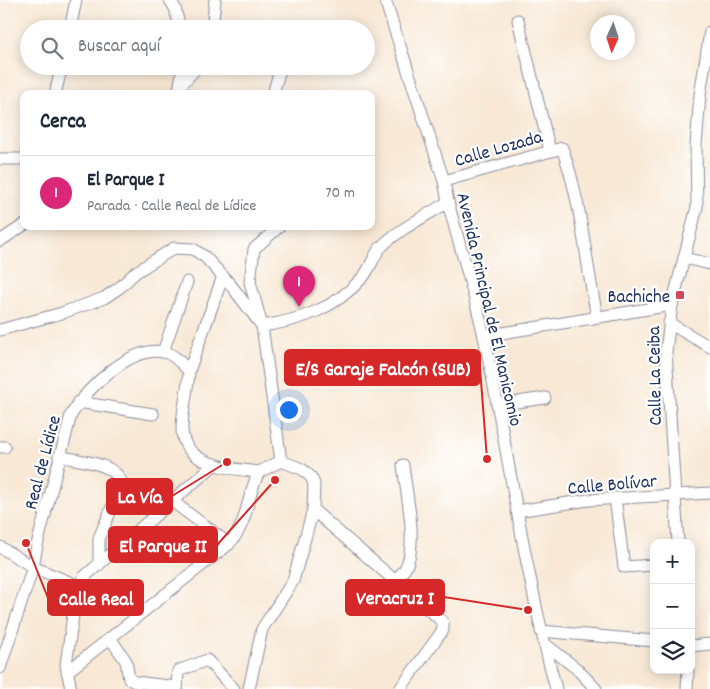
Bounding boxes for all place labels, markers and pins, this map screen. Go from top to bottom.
pin: 1 [283,266,315,307]
place label: Bachiche [608,285,670,312]
marker: Bachiche [674,289,686,301]
callout: E/S Garaje Falcón (SUB) [285,350,480,385]
callout: La Vía [107,479,172,514]
callout: El Parque II [109,527,217,562]
callout: Calle Real [48,580,143,615]
callout: Veracruz I [346,580,444,615]

